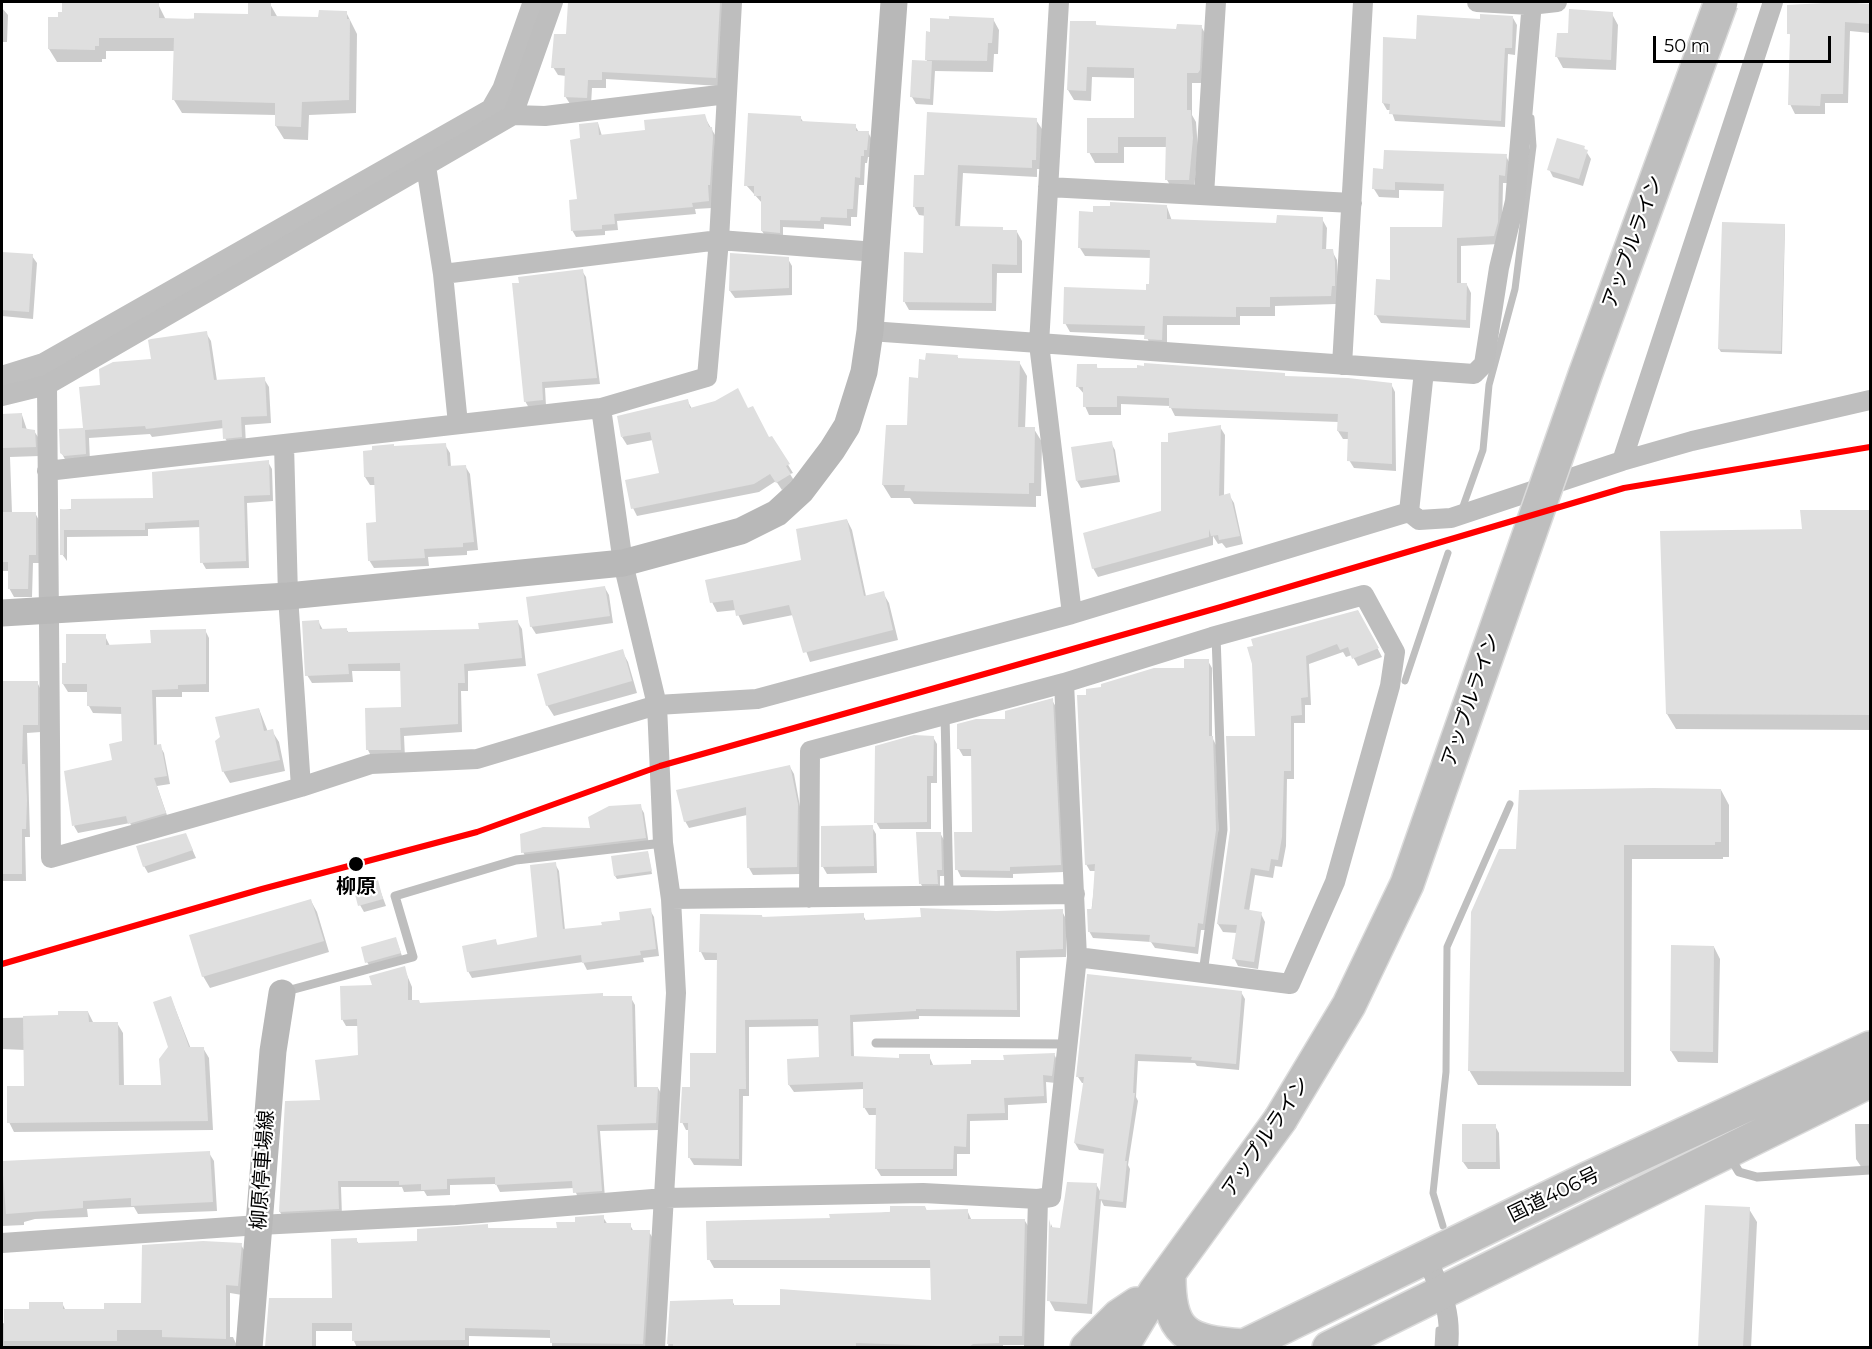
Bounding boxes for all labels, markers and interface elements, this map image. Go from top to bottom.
scale bar [1656,24,1834,62]
text: 50 m [1664,35,1710,57]
street label: アップルライン [1598,172,1668,312]
street label: アップルライン [1437,630,1505,770]
marker: 柳原 [347,855,365,873]
place label: 柳原 [336,875,376,899]
street label: アップルライン [1217,1072,1315,1202]
street label: 柳原停車場線 [247,1109,279,1231]
street label: 国道406号 [1504,1163,1604,1227]

